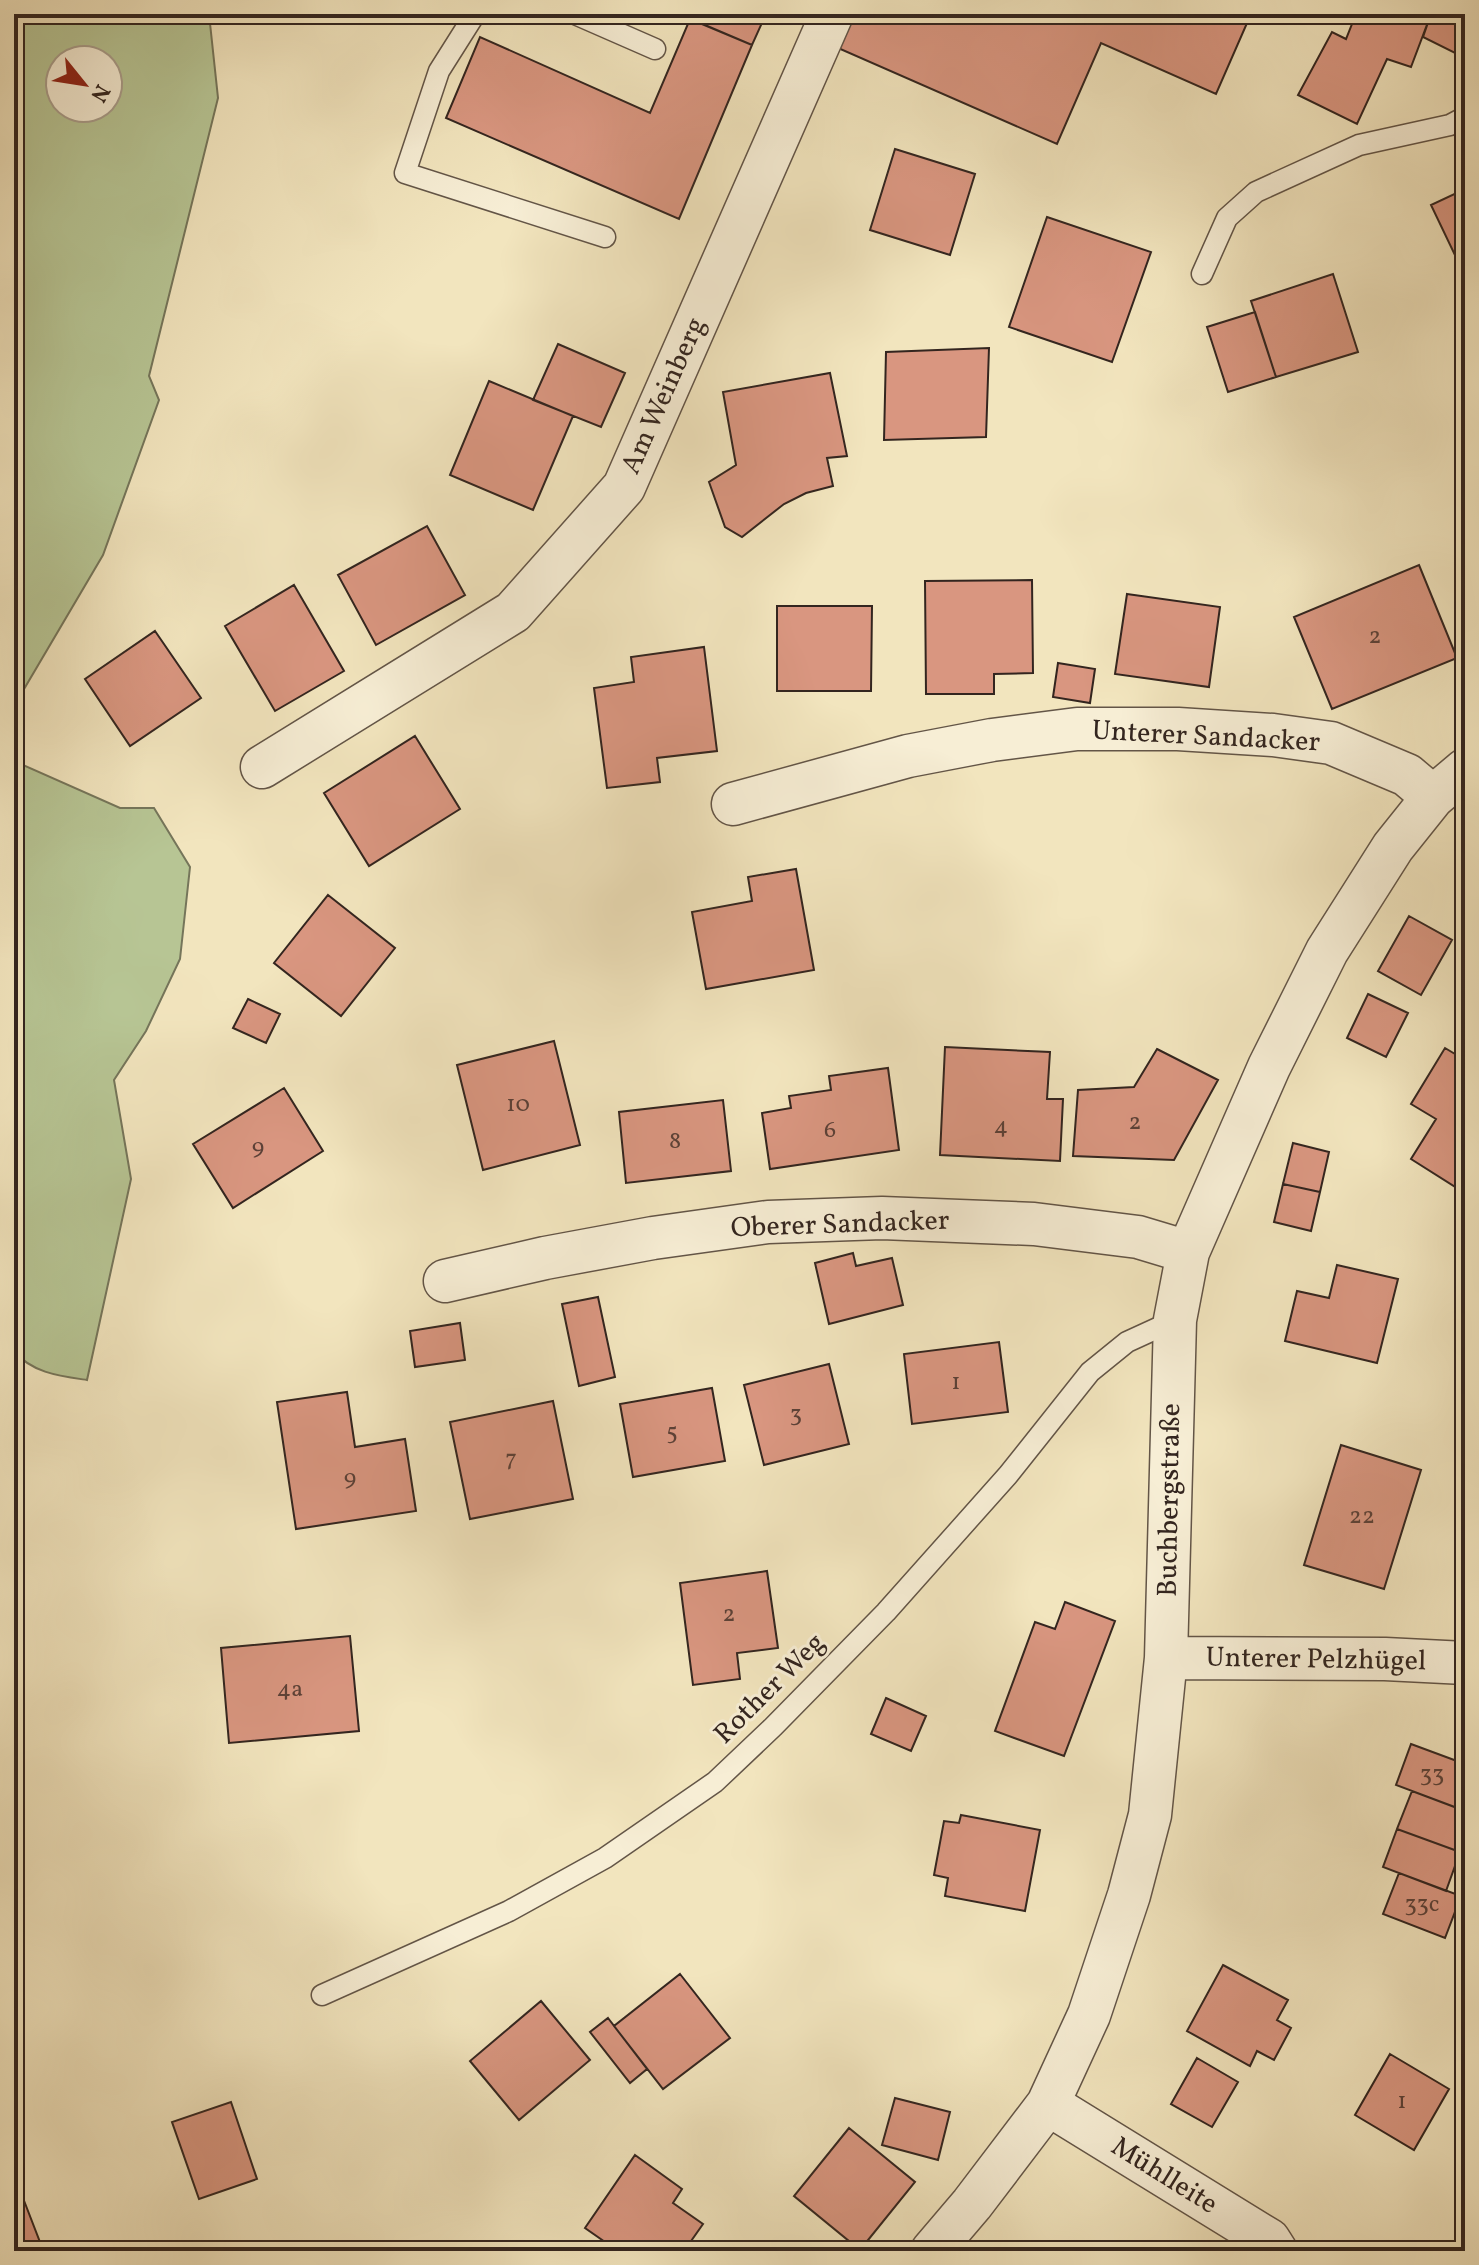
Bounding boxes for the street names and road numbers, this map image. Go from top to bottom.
street label: Am Weinberg [612,311,716,481]
street label: Unterer Sandacker [1091,712,1321,762]
street label: Oberer Sandacker [730,1202,950,1248]
street label: Buchbergstraße [1149,1403,1191,1597]
street label: Rother Weg [706,1625,834,1753]
street label: Unterer Pelzhügel [1205,1639,1427,1681]
street label: Mühlleite [1103,2128,1225,2224]

